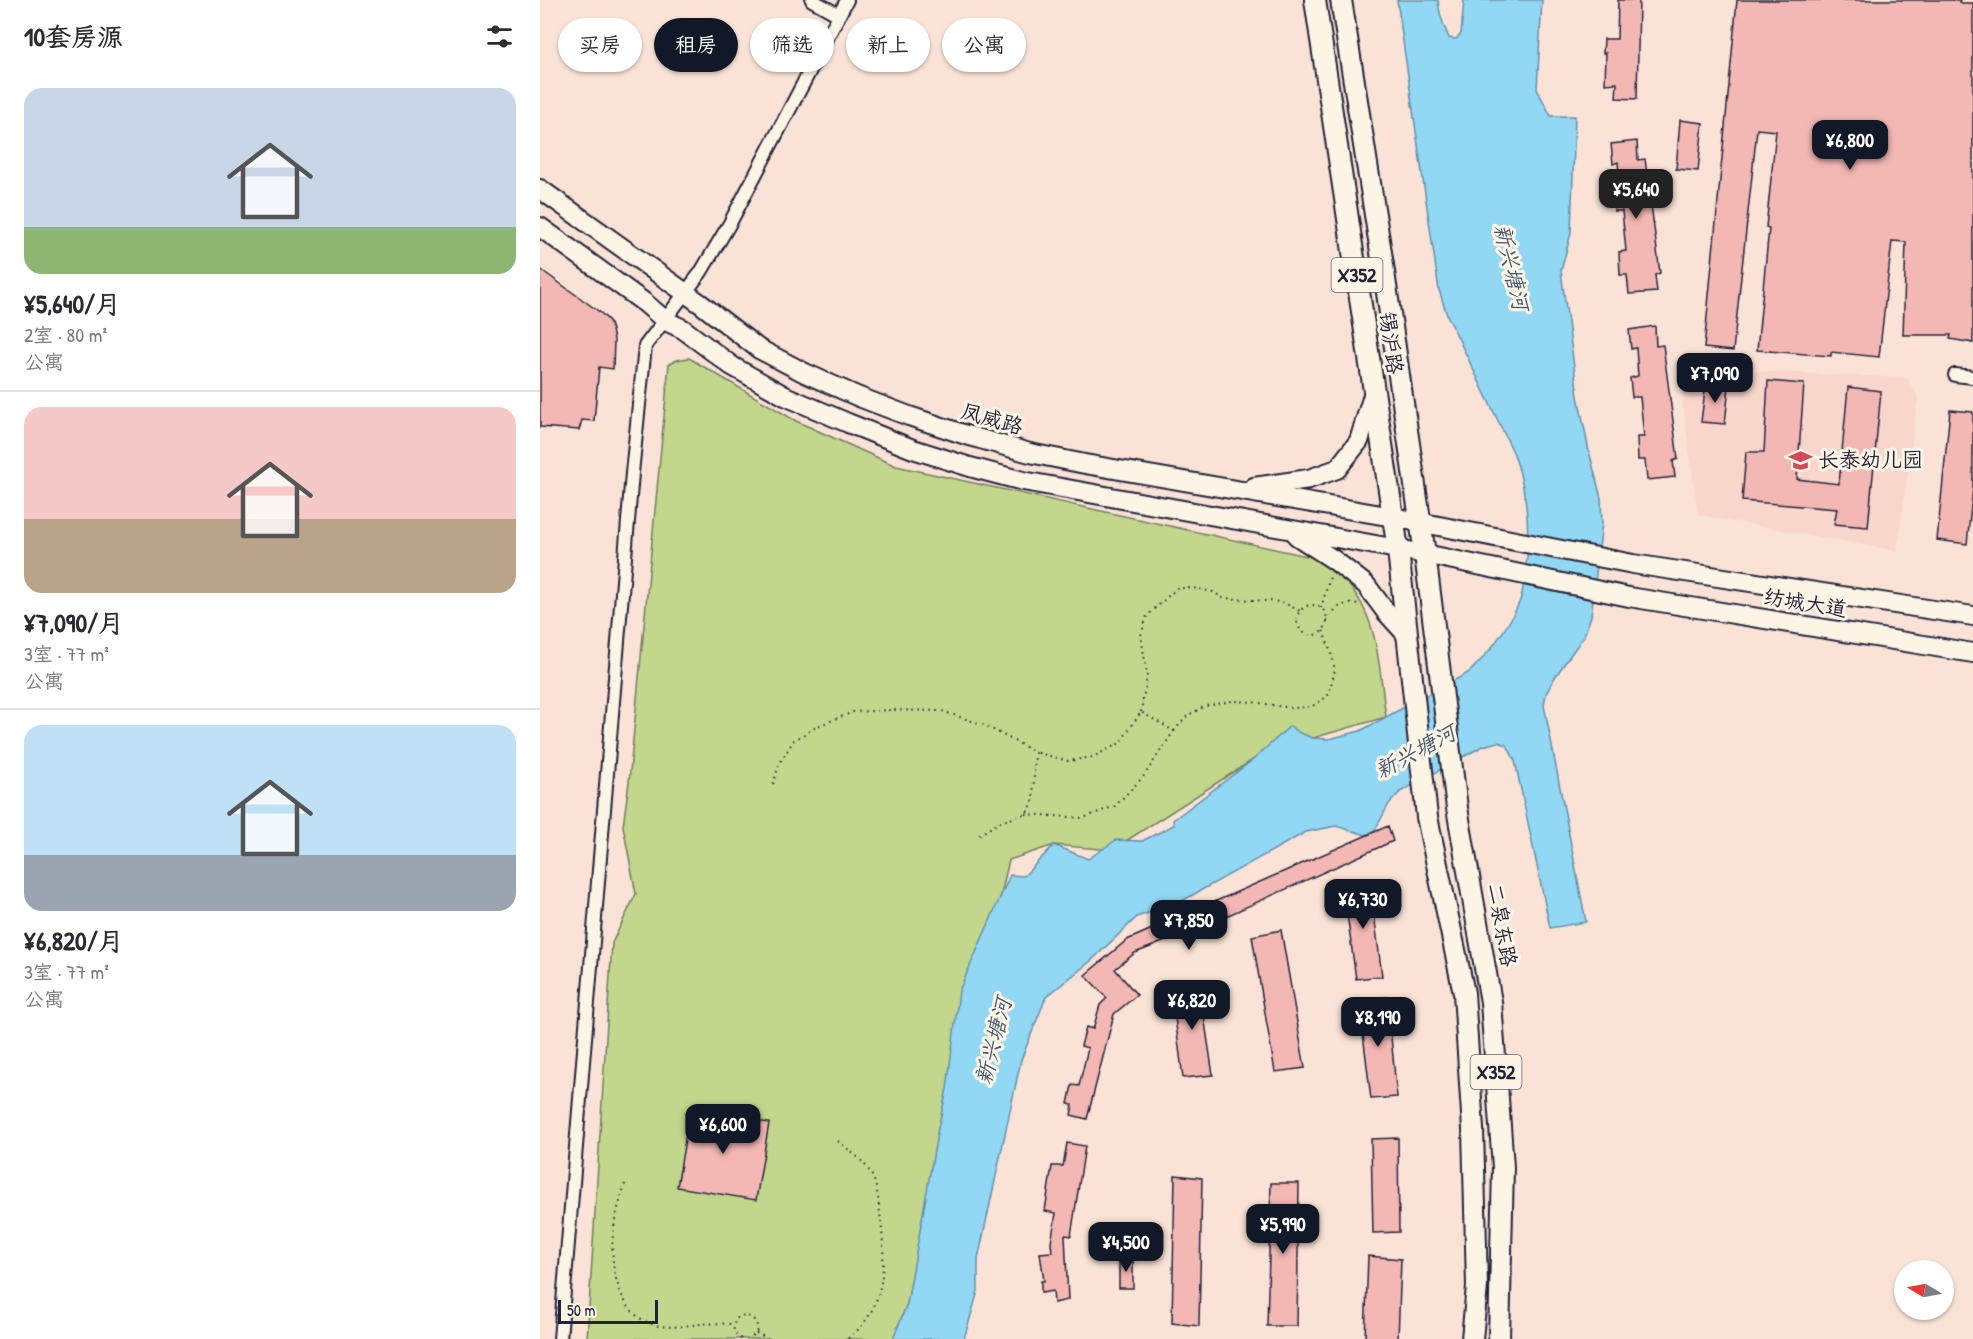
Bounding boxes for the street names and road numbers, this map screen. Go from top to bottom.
road number: X352 [1332,258,1382,292]
street label: 锡沪路 [1373,310,1410,376]
street label: 凤威路 [958,396,1026,441]
street label: 纺城大道 [1761,582,1849,623]
street label: 二泉东路 [1481,881,1524,969]
road number: X352 [1470,1055,1522,1089]

